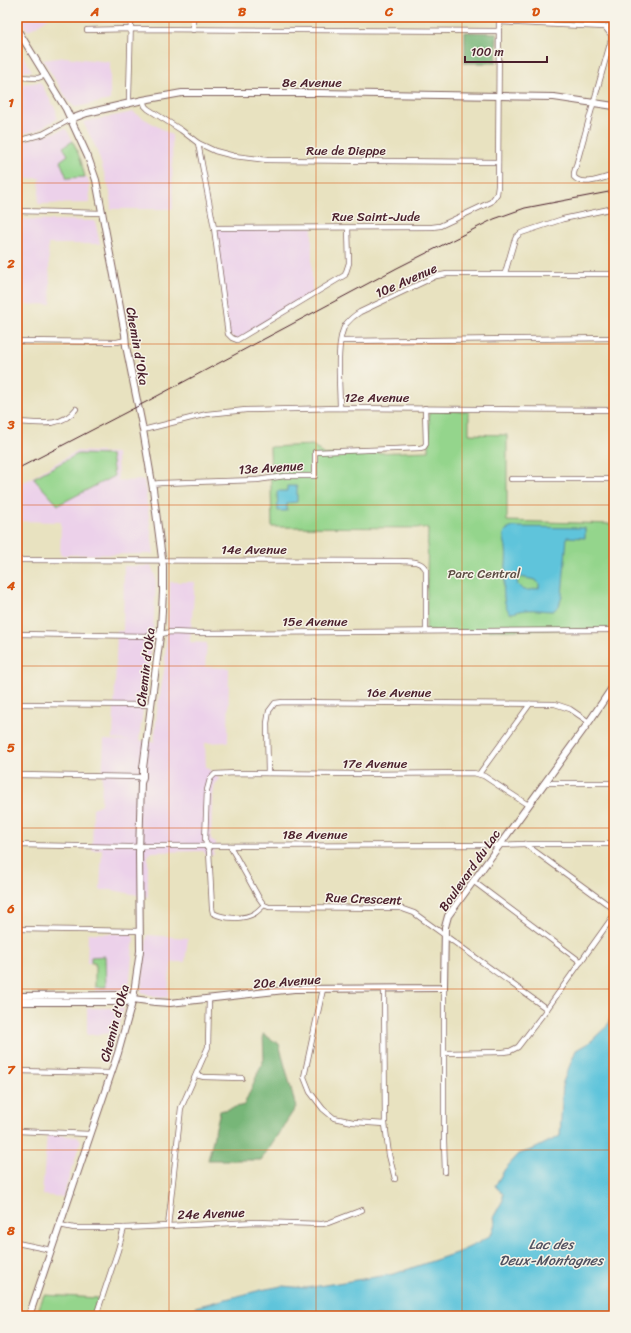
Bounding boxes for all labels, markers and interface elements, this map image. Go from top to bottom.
text: A [90,0,99,23]
text: B [238,0,247,23]
text: C [384,0,394,23]
text: D [532,0,540,23]
scale bar [465,38,547,64]
text: 100 m [471,41,504,63]
street label: 8e Avenue [282,71,342,94]
text: 1 [8,91,14,114]
street label: Rue de Dieppe [306,139,386,162]
street label: Rue Saint-Jude [332,205,420,228]
text: 2 [6,252,15,275]
street label: 10e Avenue [371,256,441,304]
street label: Chemin d'Oka [119,305,156,388]
street label: 12e Avenue [344,386,410,409]
text: 3 [6,413,15,436]
street label: 13e Avenue [238,454,304,481]
street label: 14e Avenue [221,538,287,561]
park label: Parc Central [448,562,521,585]
text: 4 [6,574,16,597]
street label: 15e Avenue [282,610,348,633]
street label: Chemin d'Oka [129,626,162,708]
street label: 16e Avenue [367,681,432,704]
text: 5 [7,736,15,759]
street label: 17e Avenue [343,752,408,775]
street label: 18e Avenue [282,823,348,846]
street label: Boulevard du Lac [432,824,507,916]
street label: Rue Crescent [325,886,403,911]
text: 6 [6,897,15,920]
street label: 20e Avenue [252,968,322,995]
street label: Chemin d'Oka [93,981,136,1064]
text: 7 [7,1058,16,1081]
street label: 24e Avenue [177,1201,246,1226]
text: 8 [6,1219,15,1242]
water label: Lac des Deux-Montagnes [499,1232,605,1273]

